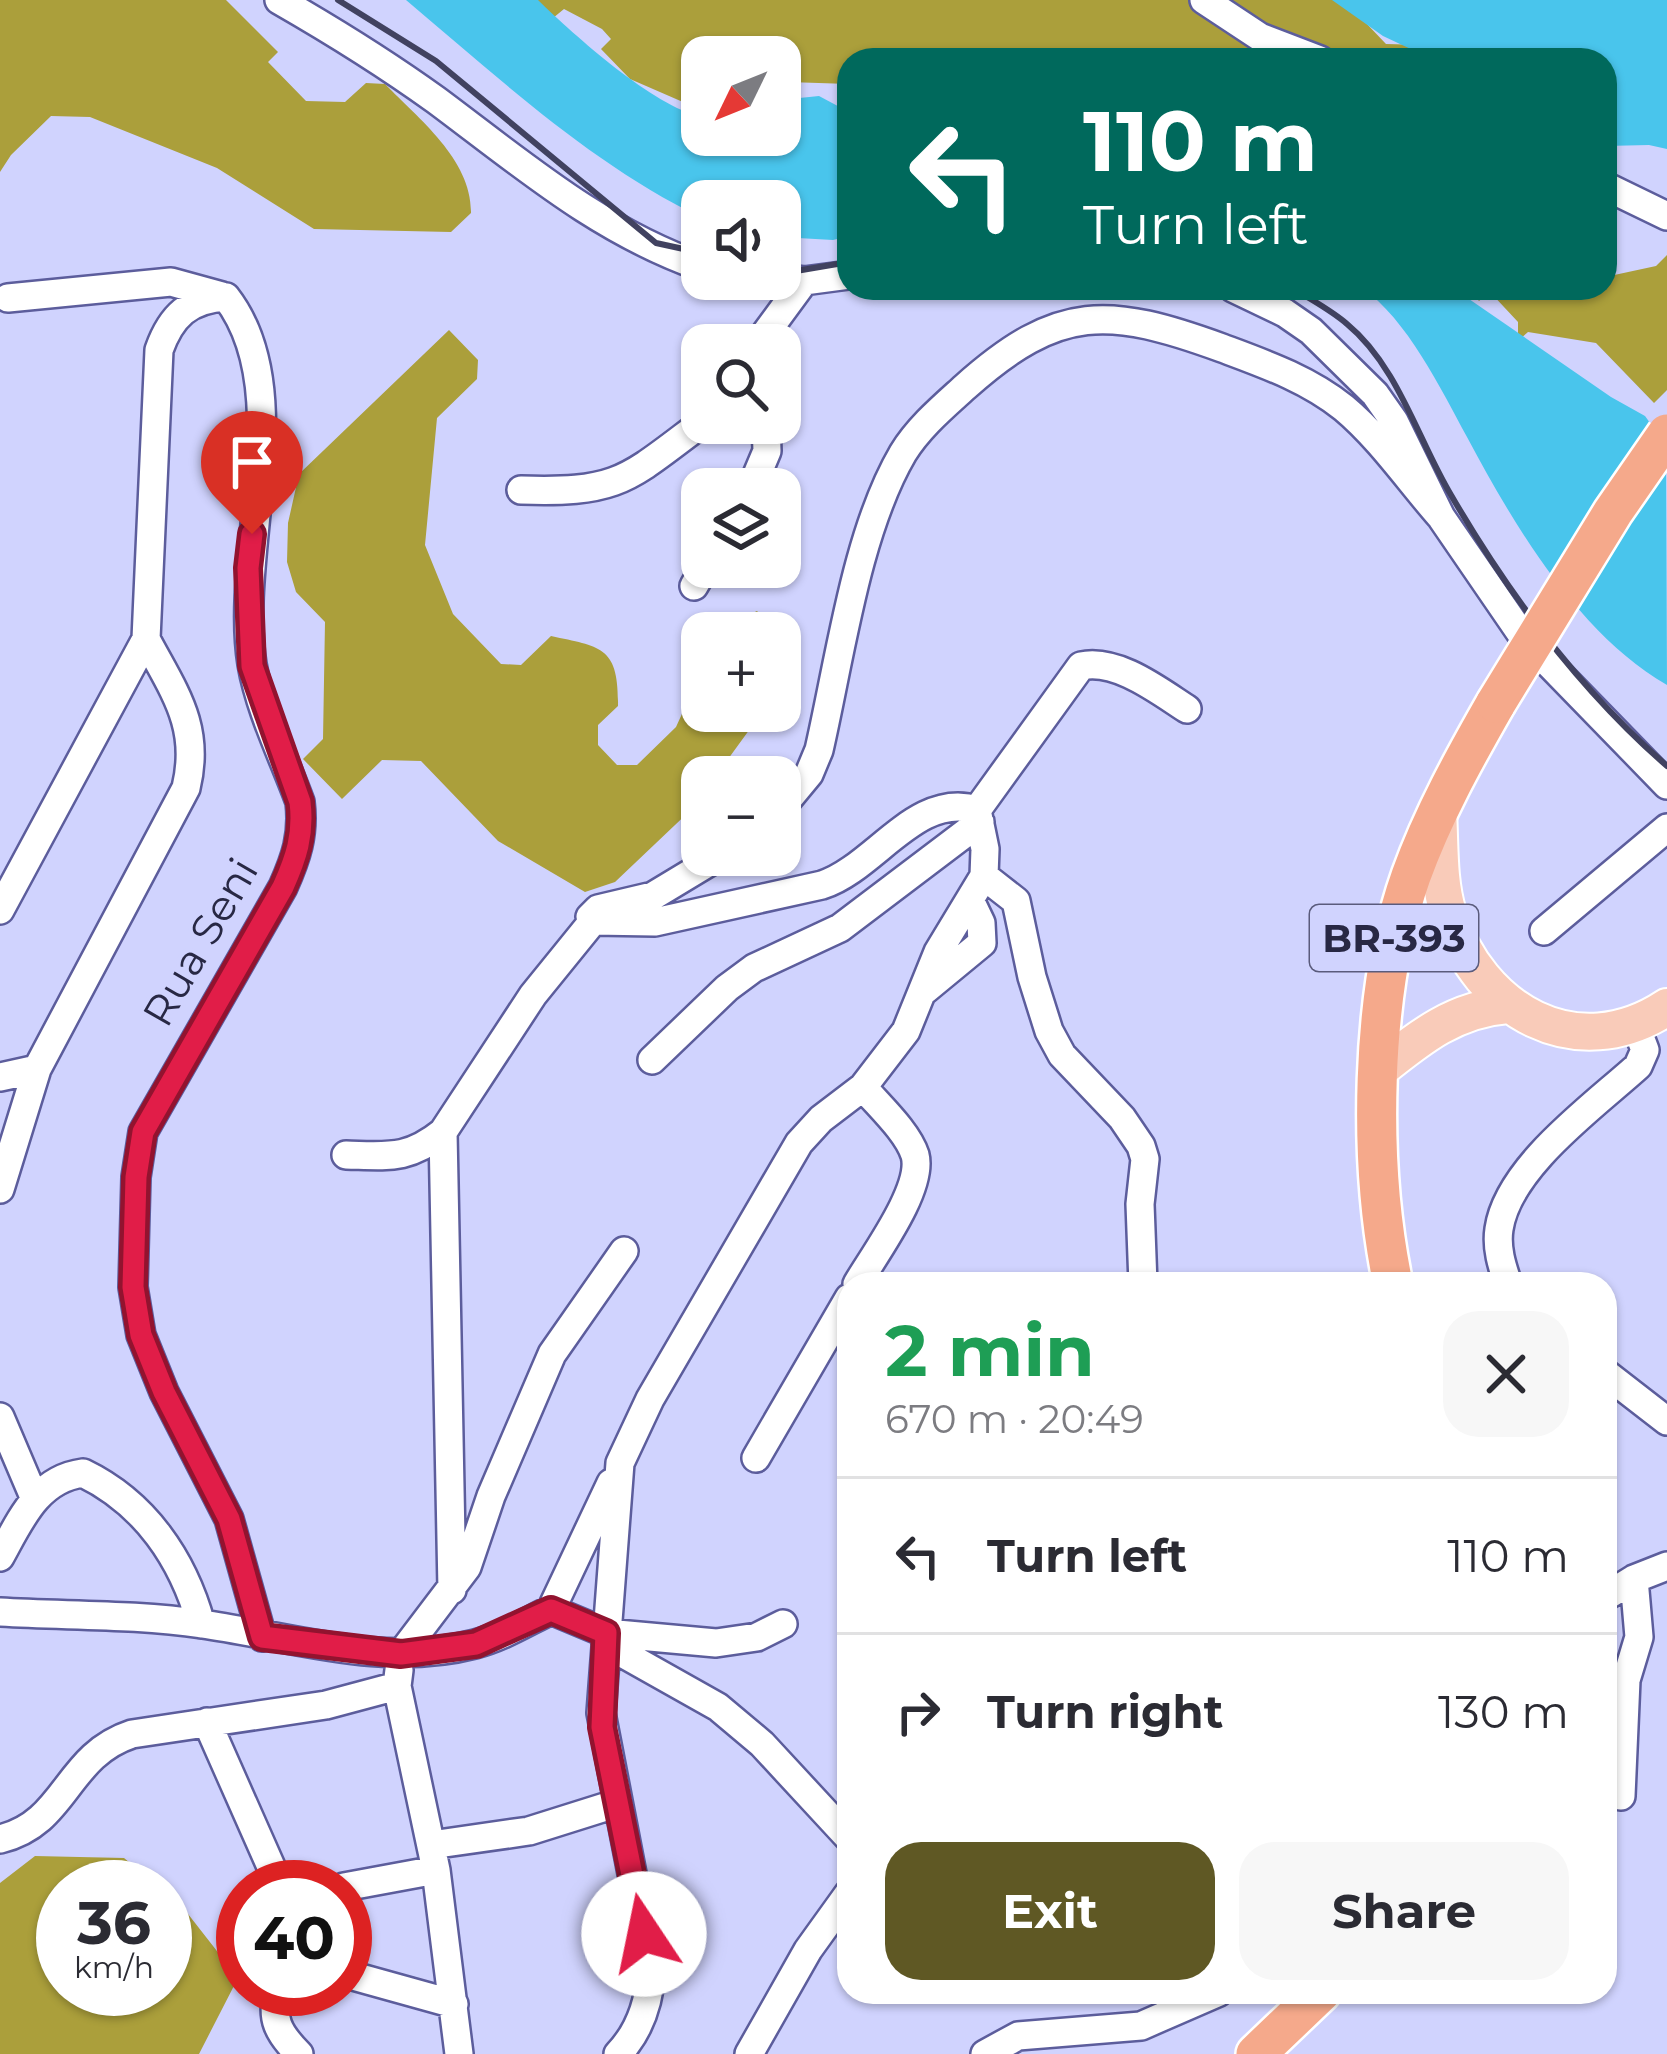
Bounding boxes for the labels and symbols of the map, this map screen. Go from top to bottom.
north arrow [681,36,801,156]
pin [201,411,303,534]
street label: Rua Seni [131,849,269,1035]
road number: BR-393 [1310,905,1478,971]
speed limit sign: 40 [216,1860,372,2016]
position arrow [581,1871,707,1997]

